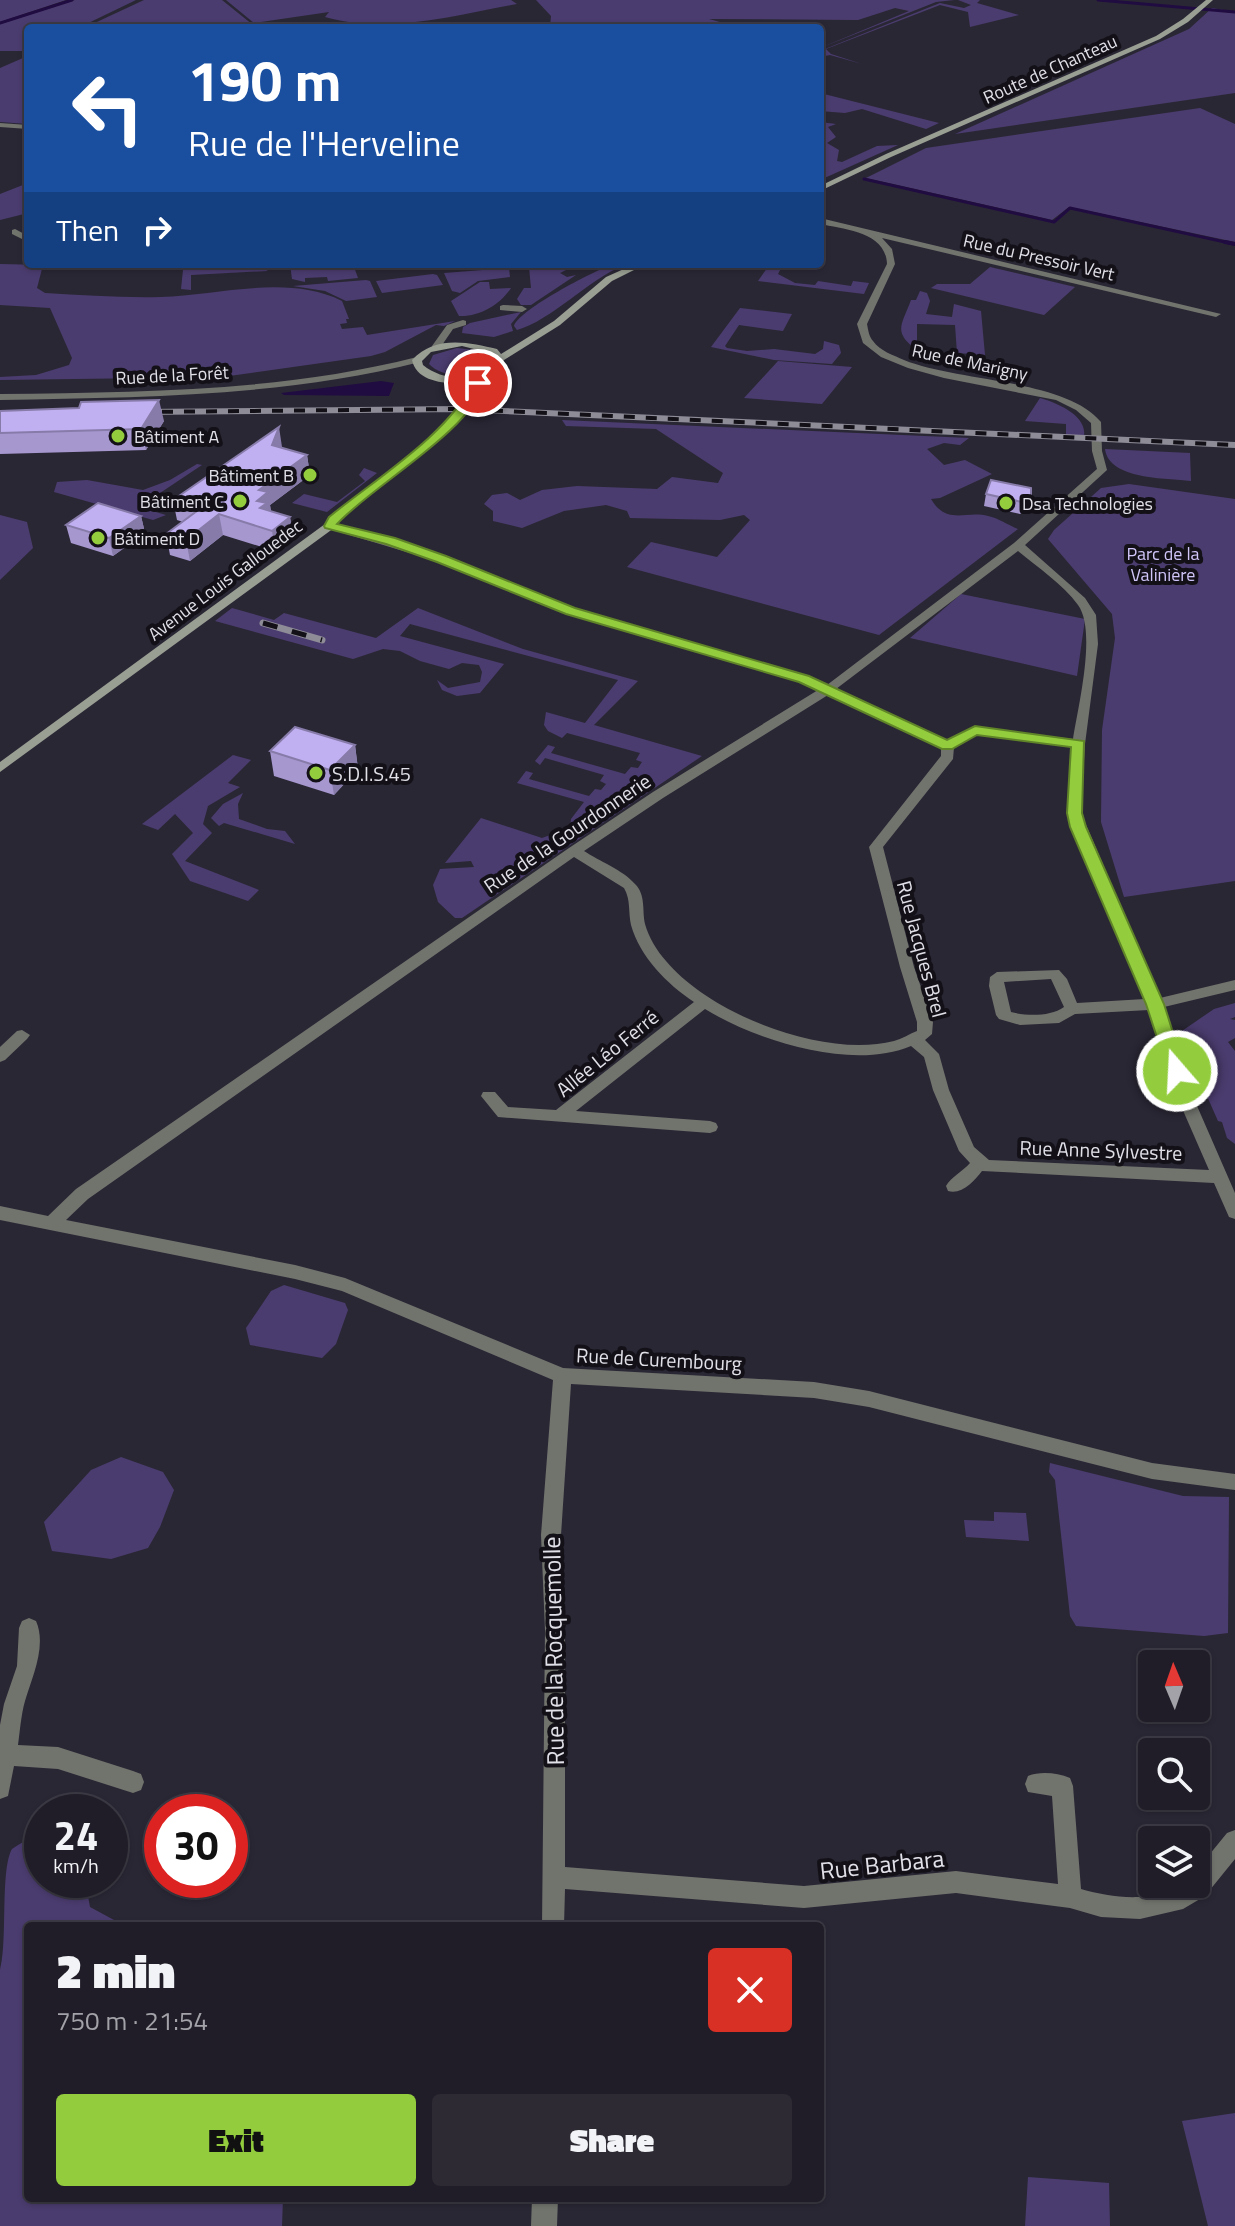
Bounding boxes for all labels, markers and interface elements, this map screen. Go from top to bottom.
street label: Route de Chanteau [979,27,1121,111]
text: 190 m [188,38,341,123]
icon: left [56,56,160,160]
text: Rue de l'Herveline [188,115,460,170]
text: Then [56,207,119,253]
icon: right [135,208,179,252]
street label: Rue du Pressoir Vert [961,226,1118,288]
street label: Rue de Marigny [909,337,1031,388]
pin [444,349,512,417]
street label: Rue de la Forêt [115,359,230,391]
icon: arrive [456,361,500,405]
place label: Bâtiment A [134,423,219,450]
marker: Bâtiment A [109,427,127,445]
place label: Bâtiment B [209,462,294,489]
marker: Bâtiment B [301,466,319,484]
place label: Bâtiment C [140,488,224,515]
place label: Dsa Technologies [1022,490,1153,517]
marker: Bâtiment C [231,492,249,510]
marker: Dsa Technologies [997,494,1015,512]
street label: Avenue Louis Gallouedec [142,513,308,647]
place label: Bâtiment D [114,525,200,552]
marker: Bâtiment D [89,529,107,547]
park label: Parc de la Valinière [1126,540,1200,588]
place label: S.D.I.S.45 [332,758,411,789]
marker: S.D.I.S.45 [307,764,325,782]
street label: Rue de la Gourdonnerie [477,765,657,901]
street label: Rue Jacques Brel [889,877,955,1021]
street label: Allée Léo Ferré [549,1002,665,1104]
position arrow [1135,1029,1219,1113]
street label: Rue Anne Sylvestre [1019,1132,1183,1168]
street label: Rue de Curembourg [575,1339,743,1379]
street label: Rue de la Rocquemolle [533,1536,573,1766]
north arrow [1138,1650,1210,1722]
map controls [1138,1650,1210,1898]
button: search [1138,1738,1210,1810]
speed limit sign: 30 [144,1794,248,1898]
text: 24 [54,1805,98,1866]
button: layers [1138,1826,1210,1898]
street label: Rue Barbara [818,1840,946,1888]
text: km/h [53,1850,99,1881]
text: 2 min [56,1934,175,2007]
button: close [708,1948,792,2032]
text: 750 m · 21:54 [56,2001,208,2040]
button: Exit [56,2094,416,2186]
button: Share [432,2094,792,2186]

